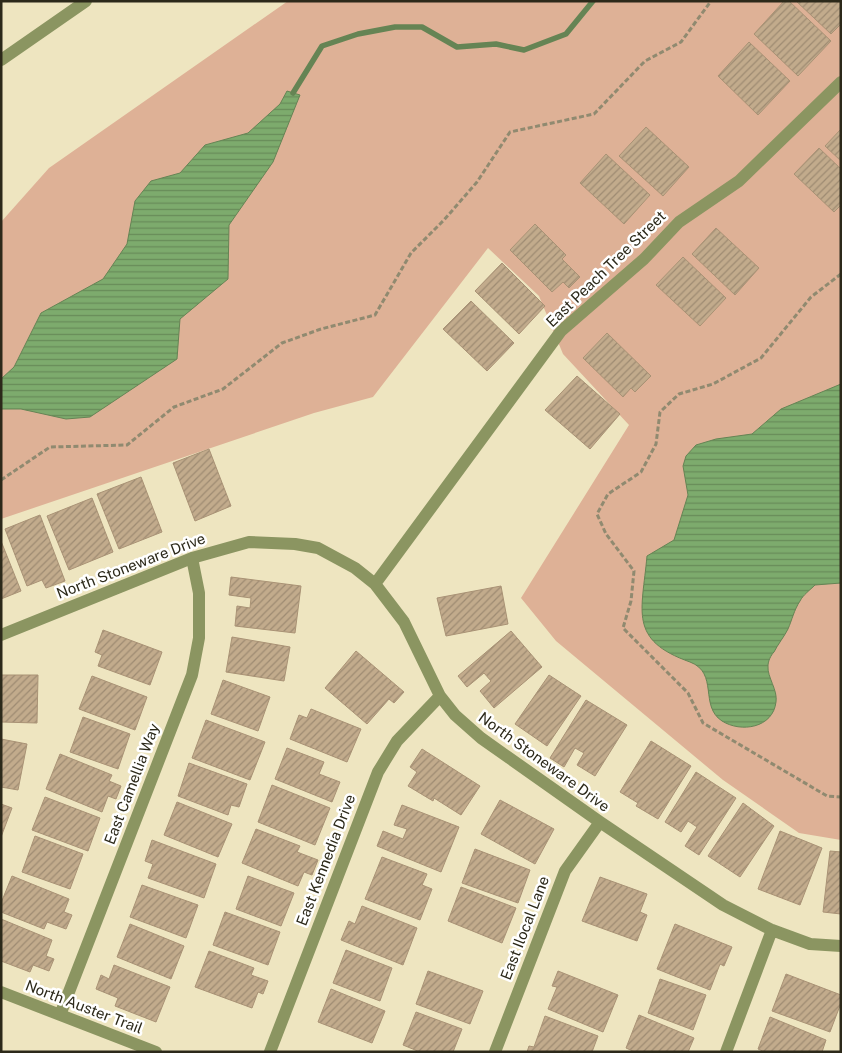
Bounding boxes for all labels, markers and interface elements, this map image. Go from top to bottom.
street label: East Peach Tree Street [542,207,669,330]
street label: North Stoneware Drive [54,529,208,602]
street label: North Stoneware Drive [475,708,613,815]
street label: East Camellia Way [101,721,162,847]
street label: East Kennedia Drive [293,792,358,928]
street label: East Ilocal Lane [497,874,552,982]
street label: North Auster Trail [23,976,145,1037]

